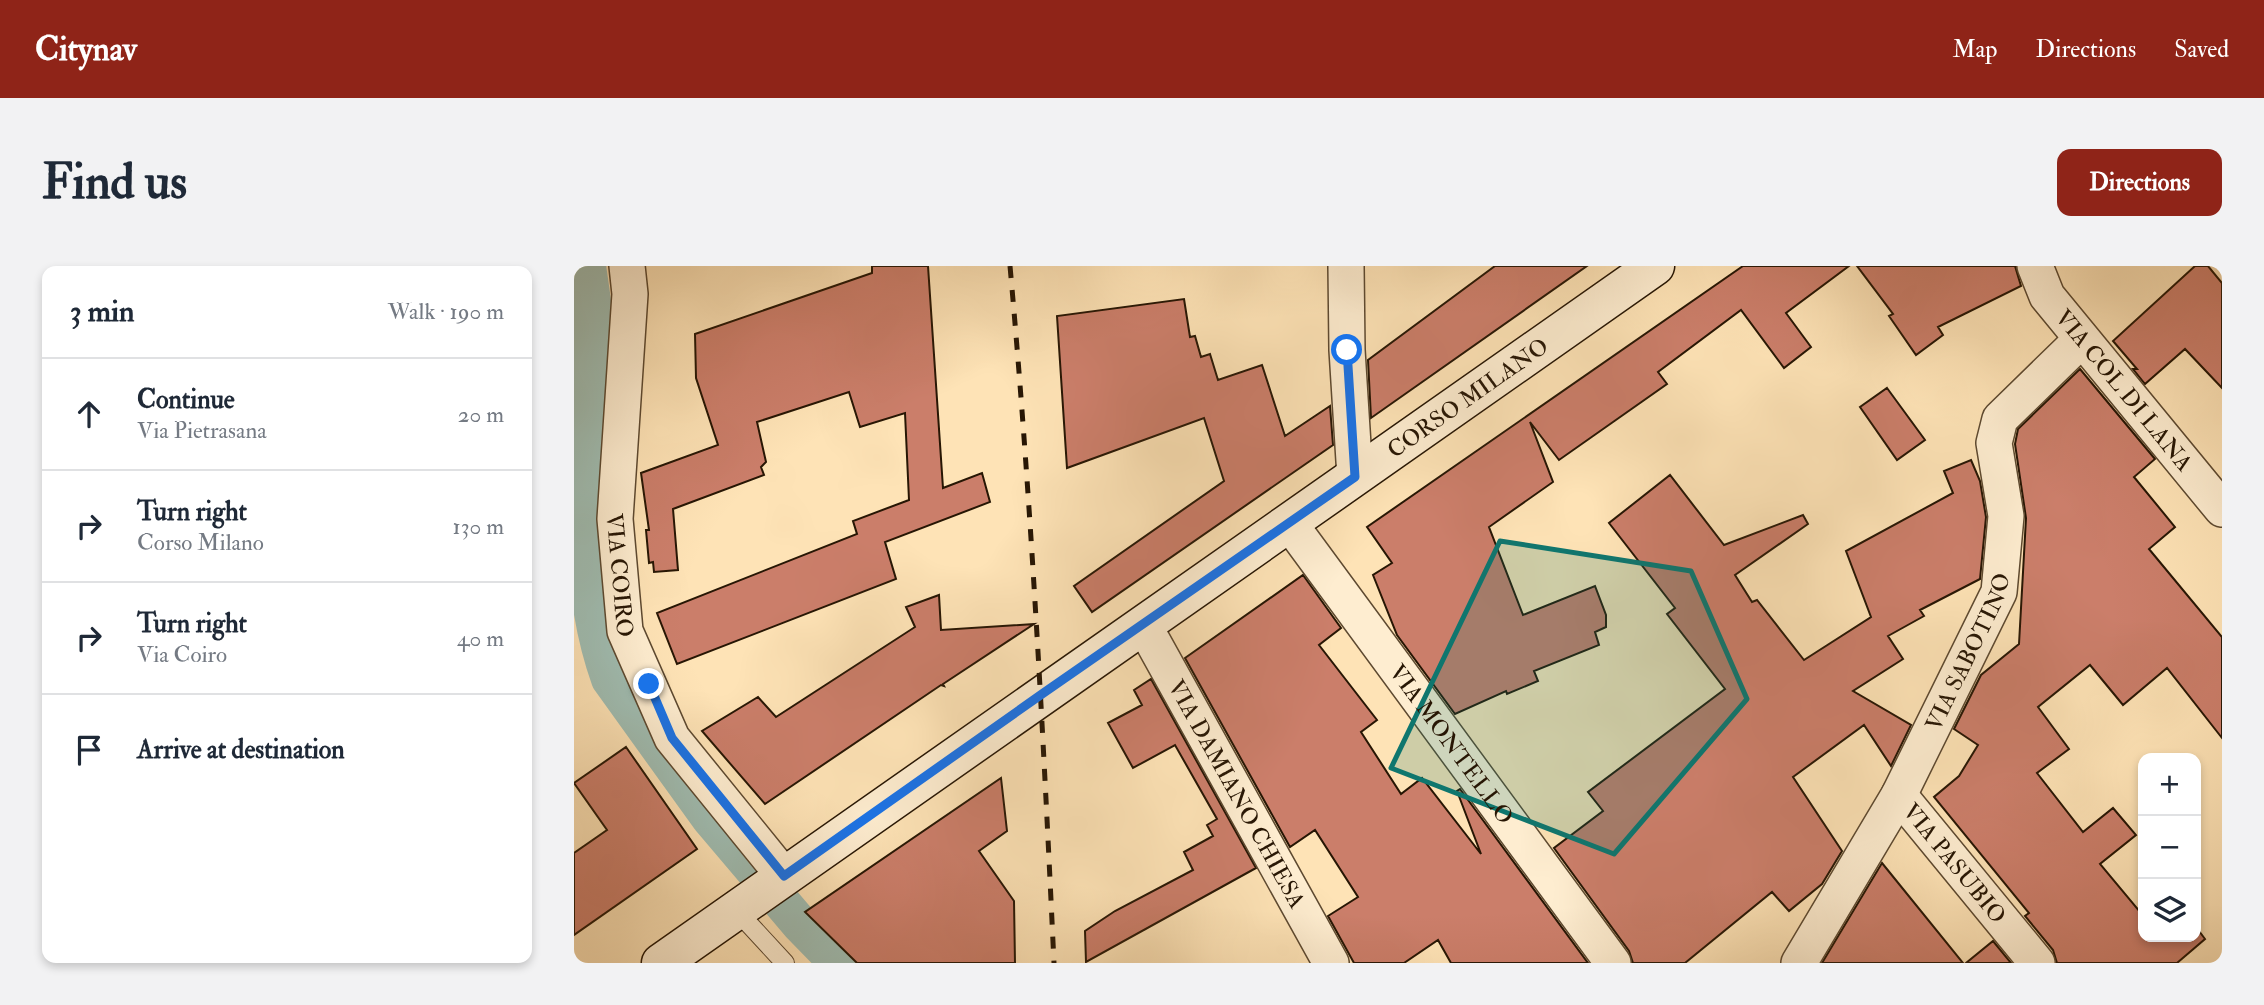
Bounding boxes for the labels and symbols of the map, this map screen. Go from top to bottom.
street label: VIA COL DI LANA [2049,303,2199,478]
street label: CORSO MILANO [1382,331,1554,465]
route start [1331,334,1362,365]
street label: VIA COIRO [600,512,639,638]
street label: VIA SABOTINO [1919,572,2016,736]
street label: VIA MONTELLO [1383,658,1520,830]
route end [633,668,664,699]
street label: VIA DAMIANO CHIESA [1162,674,1312,914]
street label: VIA PASUBIO [1897,797,2012,929]

